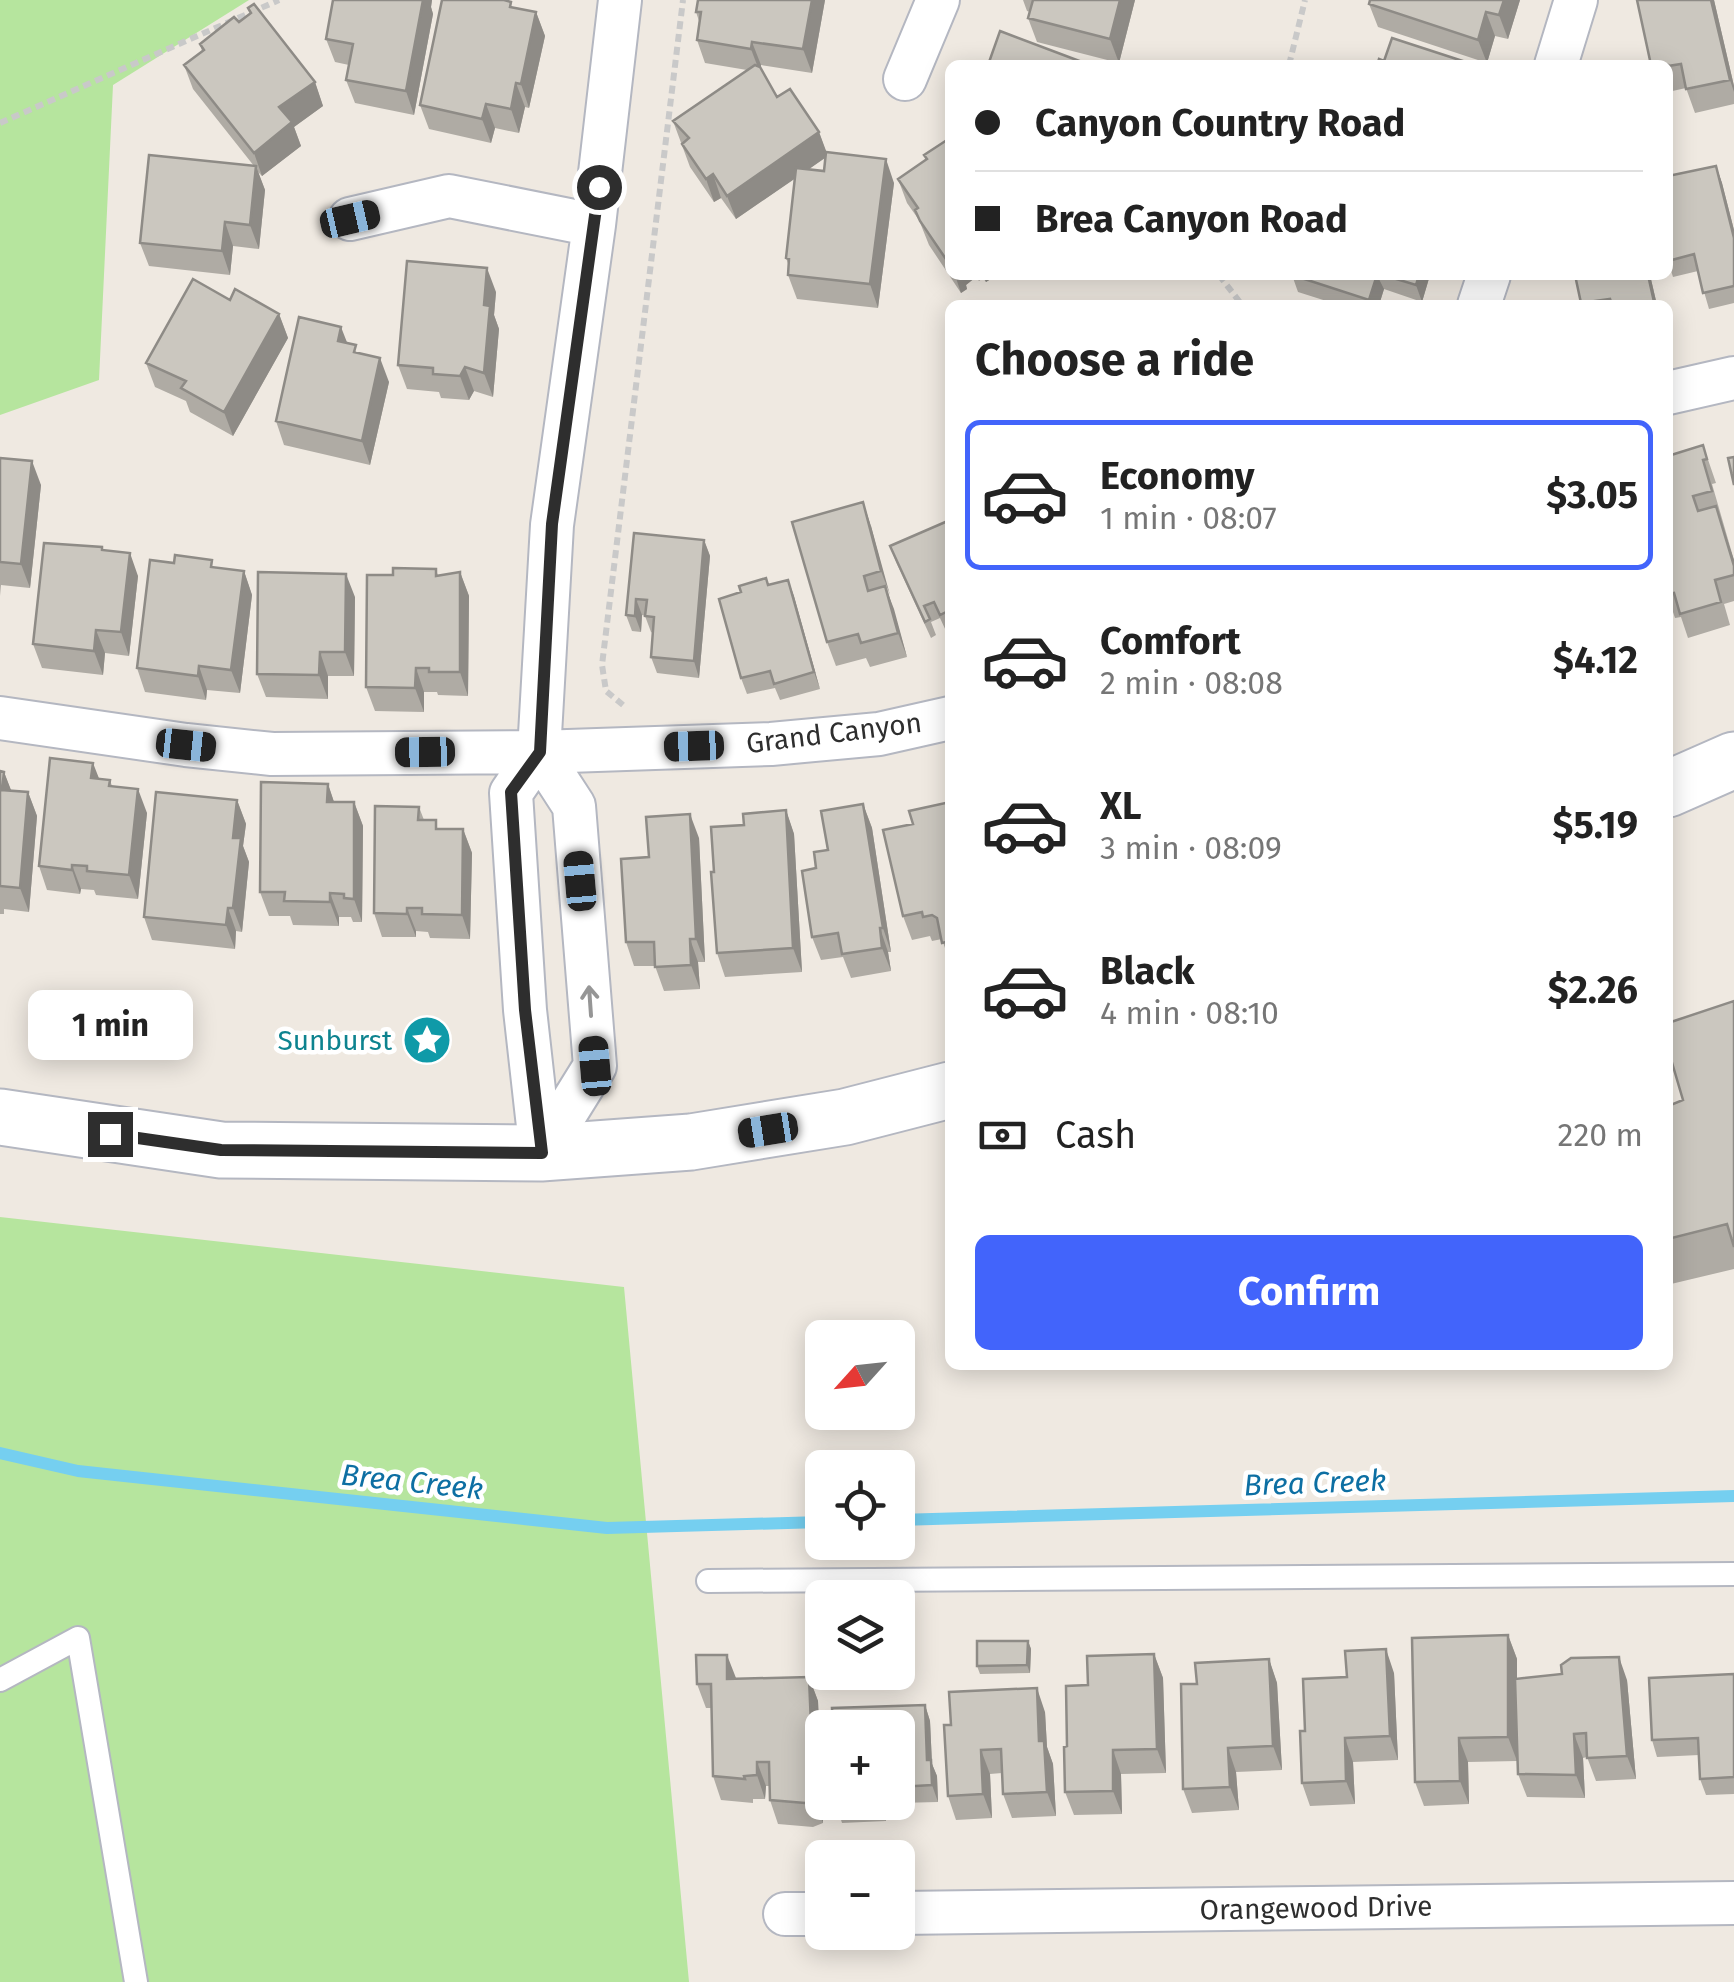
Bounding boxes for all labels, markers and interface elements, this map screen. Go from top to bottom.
text: Canyon Country Road [1035,100,1405,146]
route start [577,165,622,210]
text: Brea Canyon Road [1035,196,1348,242]
car [317,198,383,240]
text: Choose a ride [975,333,1254,387]
icon: car [980,450,1070,540]
text: Economy [1100,453,1255,499]
text: $3.05 [1546,472,1638,518]
text: 1 min · 08:07 [1100,499,1277,537]
icon: car [980,615,1070,705]
text: Comfort [1100,618,1241,664]
text: $4.12 [1553,637,1638,683]
text: 2 min · 08:08 [1100,664,1283,702]
street label: Grand Canyon [744,706,924,760]
car [155,727,217,763]
car [663,730,725,762]
car [395,736,455,768]
icon: car [980,780,1070,870]
text: XL [1100,783,1142,829]
text: $5.19 [1553,802,1638,848]
text: 3 min · 08:09 [1100,829,1282,867]
car [562,850,598,912]
icon: car [980,945,1070,1035]
text: Black [1100,948,1195,994]
text: $2.26 [1548,967,1638,1013]
one-way arrow [580,985,599,1017]
callout: 1 min [28,989,192,1059]
text: 4 min · 08:10 [1100,994,1279,1032]
text: 1 min [72,1006,149,1044]
place icon: Sunburst [401,1014,453,1066]
place label: Sunburst [278,1024,393,1057]
car [577,1035,613,1097]
icon: cash [975,1108,1030,1163]
car [736,1110,800,1150]
route end [88,1112,133,1157]
text: Cash [1055,1112,1136,1158]
text: 220 m [1558,1116,1643,1154]
button: Confirm [975,1235,1643,1350]
north arrow [805,1320,915,1430]
map controls [805,1320,915,1950]
button: locate [805,1450,915,1560]
water label: Brea Creek [339,1457,485,1507]
water label: Brea Creek [1243,1463,1387,1503]
button: layers [805,1580,915,1690]
button: + [805,1710,915,1820]
button: − [805,1840,915,1950]
street label: Orangewood Drive [1199,1889,1433,1927]

